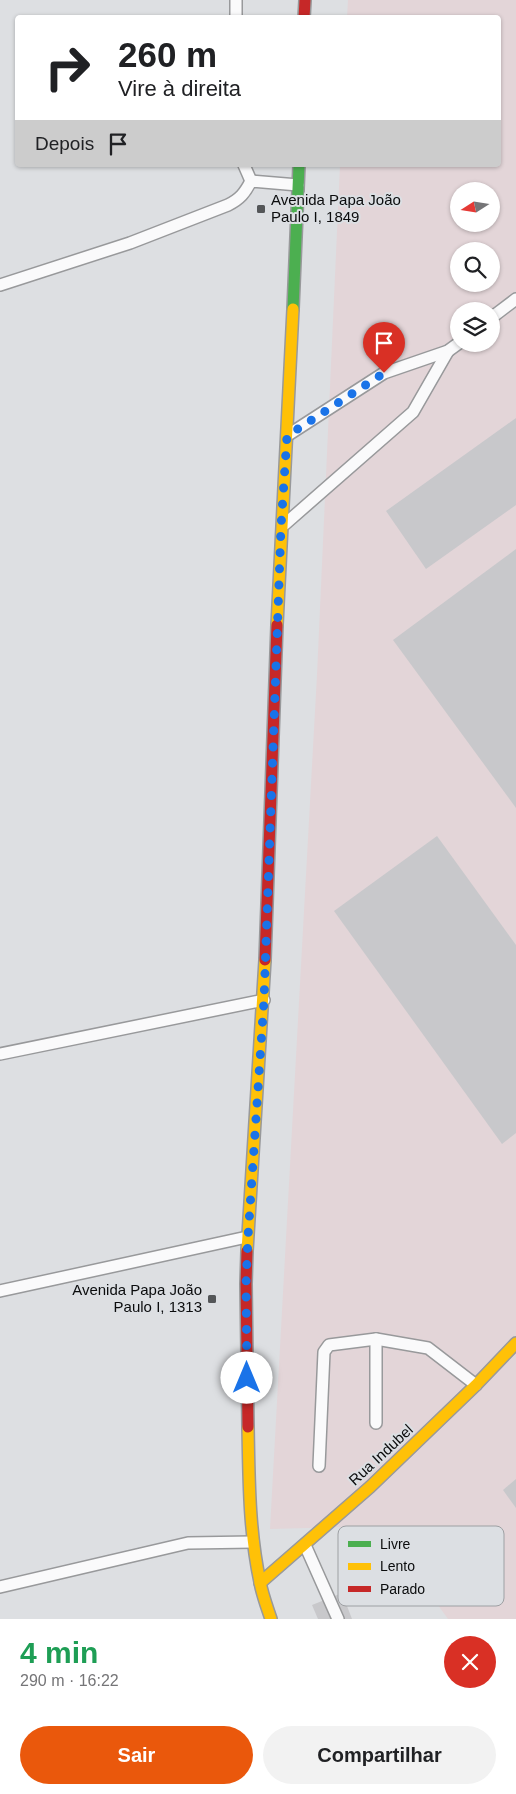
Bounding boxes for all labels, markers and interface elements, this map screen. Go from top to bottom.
icon: right [35,35,100,100]
text: 260 m [118,35,217,74]
text: Vire à direita [118,76,241,101]
icon: arrive [104,130,132,158]
text: Depois [35,133,94,154]
north arrow [450,182,500,232]
map controls [450,182,500,352]
place label: Avenida Papa João Paulo I, 1849 [271,191,401,225]
marker: Avenida Papa João Paulo I, 1849 [255,203,267,215]
button: search [450,242,500,292]
button: layers [450,302,500,352]
pin [363,322,405,373]
icon: arrive [370,329,398,357]
place label: Avenida Papa João Paulo I, 1313 [72,1281,202,1315]
marker: Avenida Papa João Paulo I, 1313 [206,1293,218,1305]
position arrow [220,1351,272,1403]
street label: Rua Indubel [345,1421,416,1488]
legend [338,1526,504,1606]
text: Livre [380,1536,411,1552]
text: Lento [380,1558,415,1574]
text: Parado [380,1581,425,1597]
text: 4 min [20,1636,98,1669]
button: close [444,1636,496,1688]
text: 290 m · 16:22 [20,1672,119,1689]
button: Sair [20,1726,253,1784]
button: Compartilhar [263,1726,496,1784]

